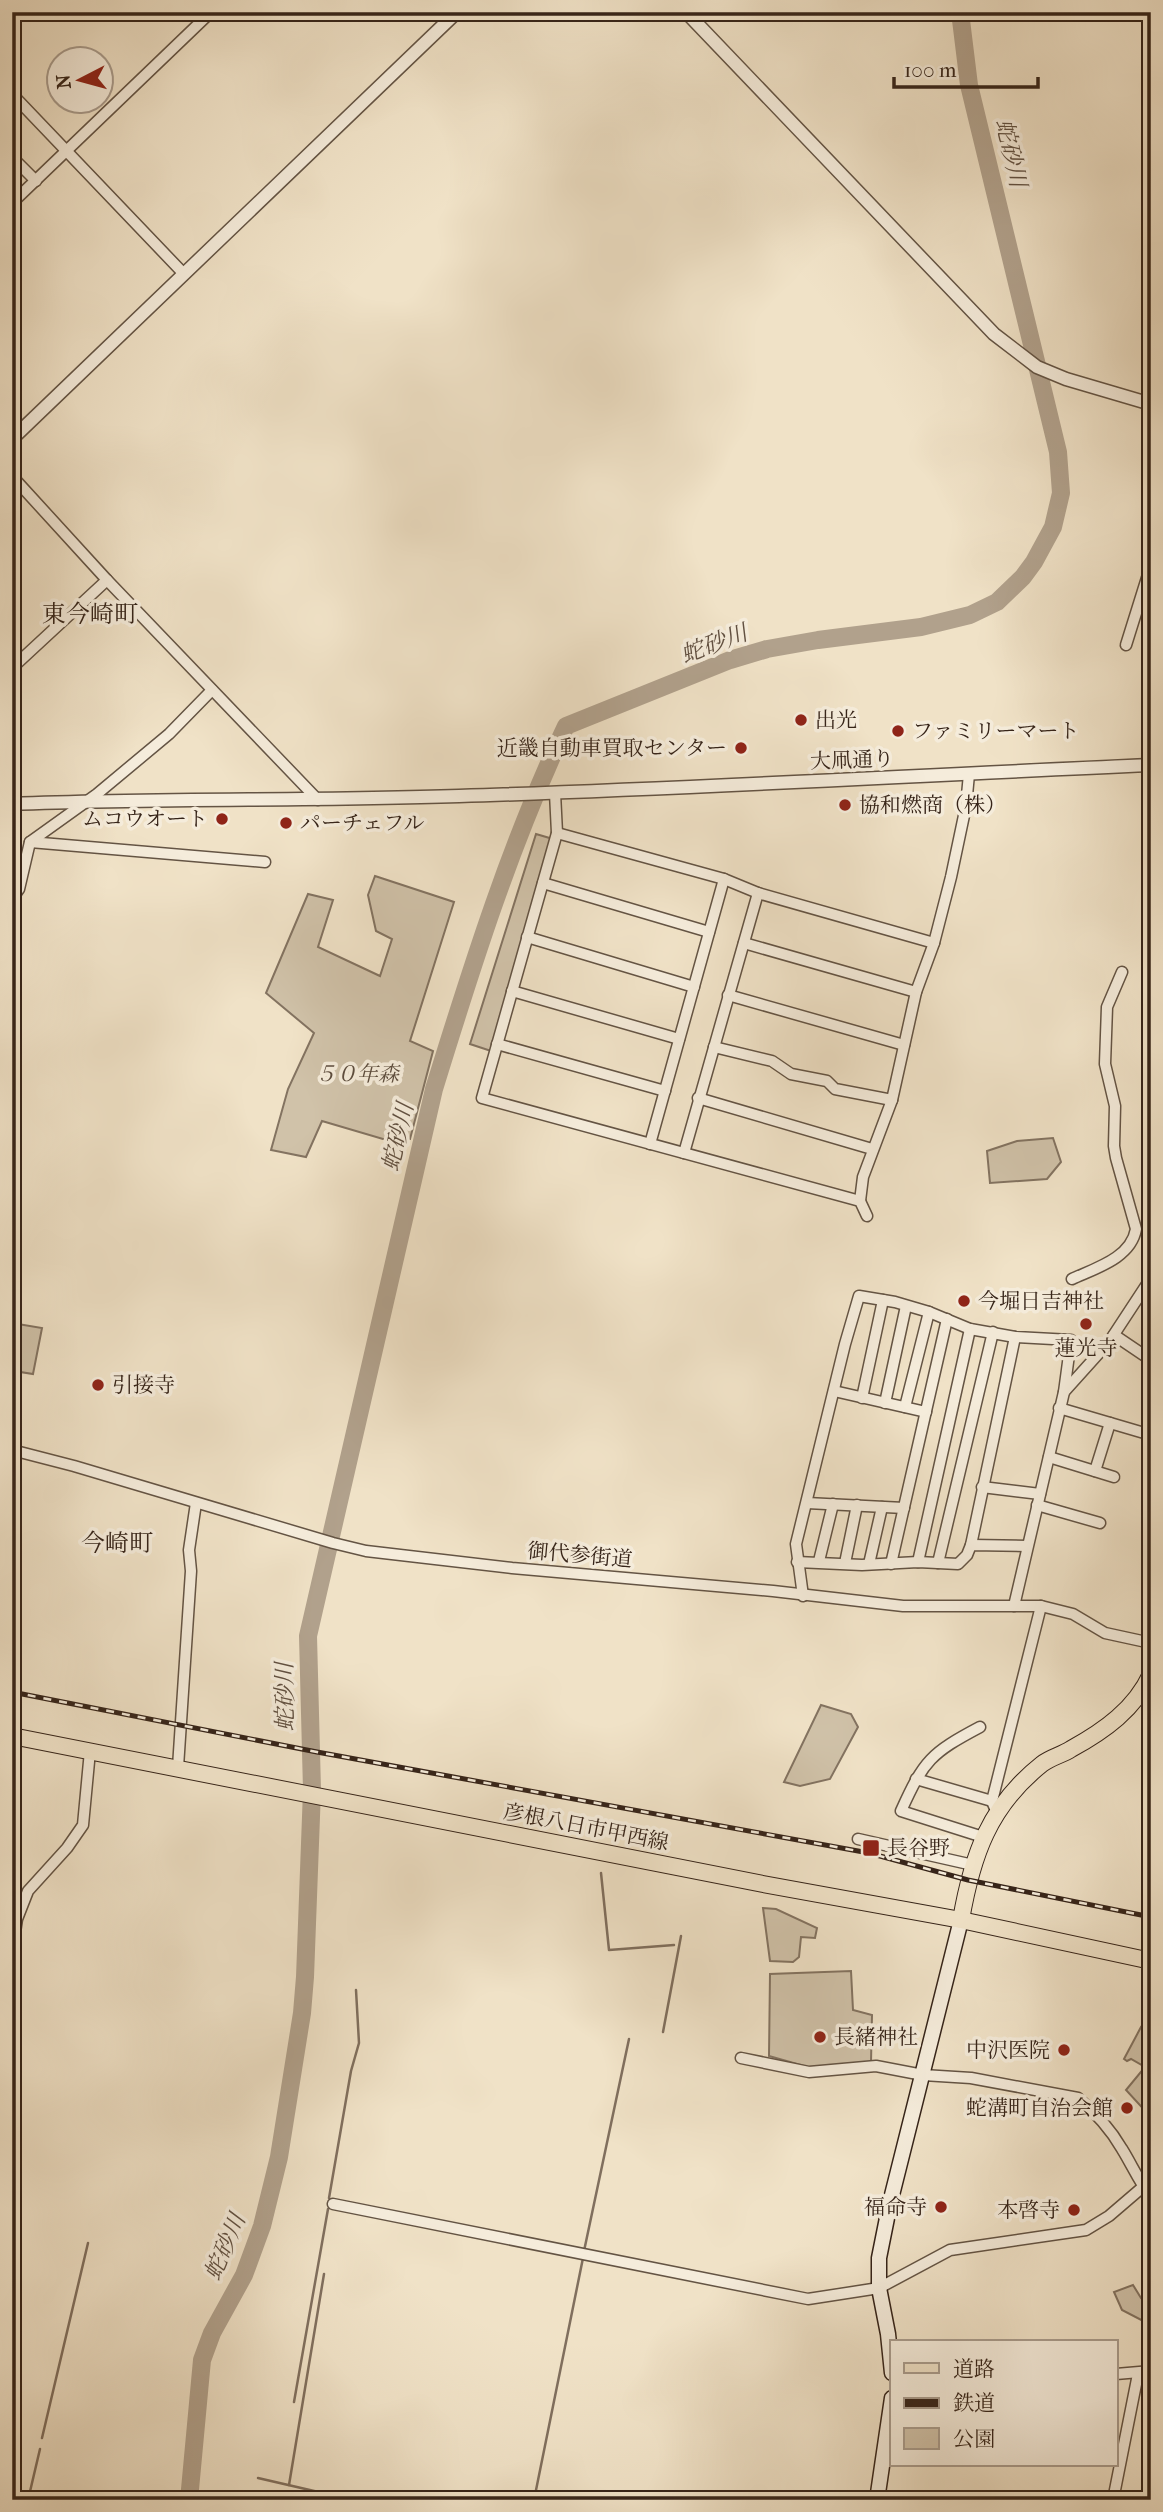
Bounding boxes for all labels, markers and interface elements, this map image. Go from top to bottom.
north arrow [46,46,116,116]
scale bar [894,46,1037,90]
text: 100 m [904,58,957,82]
text: N [52,73,76,90]
water label: 蛇砂川 [990,116,1033,193]
district label: 東今崎町 [42,600,138,628]
water label: 蛇砂川 [677,618,754,669]
place label: 出光 [815,708,857,732]
marker: 出光 [793,712,809,728]
place label: ファミリーマート [912,719,1080,743]
marker: ファミリーマート [890,723,906,739]
place label: 近畿自動車買取センター [497,736,727,760]
marker: 近畿自動車買取センター [733,740,749,756]
street label: 大凧通り [810,747,894,773]
place label: 協和燃商（株） [859,793,1006,817]
marker: 協和燃商（株） [837,797,853,813]
place label: ムコウオート [82,807,208,831]
marker: ムコウオート [214,811,230,827]
place label: パーチェフル [300,811,425,835]
marker: パーチェフル [278,815,294,831]
park label: ５０年森 [315,1062,401,1086]
water label: 蛇砂川 [377,1097,420,1174]
place label: 今堀日吉神社 [978,1289,1104,1313]
marker: 今堀日吉神社 [956,1293,972,1309]
marker: 蓮光寺 [1078,1316,1094,1332]
place label: 蓮光寺 [1055,1336,1118,1360]
place label: 引接寺 [112,1373,175,1397]
marker: 引接寺 [90,1377,106,1393]
district label: 今崎町 [81,1529,153,1557]
street label: 御代参街道 [527,1538,633,1572]
water label: 蛇砂川 [271,1659,299,1732]
street label: 彦根八日市甲西線 [501,1799,671,1855]
place label: 長谷野 [887,1836,950,1860]
marker: 長谷野 [861,1838,881,1858]
place label: 長緒神社 [834,2025,918,2049]
marker: 長緒神社 [812,2029,828,2045]
place label: 中沢医院 [966,2038,1050,2062]
marker: 中沢医院 [1056,2042,1072,2058]
place label: 蛇溝町自治会館 [966,2096,1113,2120]
marker: 蛇溝町自治会館 [1119,2100,1135,2116]
place label: 福命寺 [864,2195,927,2219]
place label: 本啓寺 [997,2198,1060,2222]
marker: 福命寺 [933,2199,949,2215]
marker: 本啓寺 [1066,2202,1082,2218]
water label: 蛇砂川 [199,2207,252,2284]
legend [890,2340,1118,2466]
text: 道路 [953,2357,995,2381]
text: 鉄道 [953,2391,995,2415]
text: 公園 [953,2427,995,2451]

